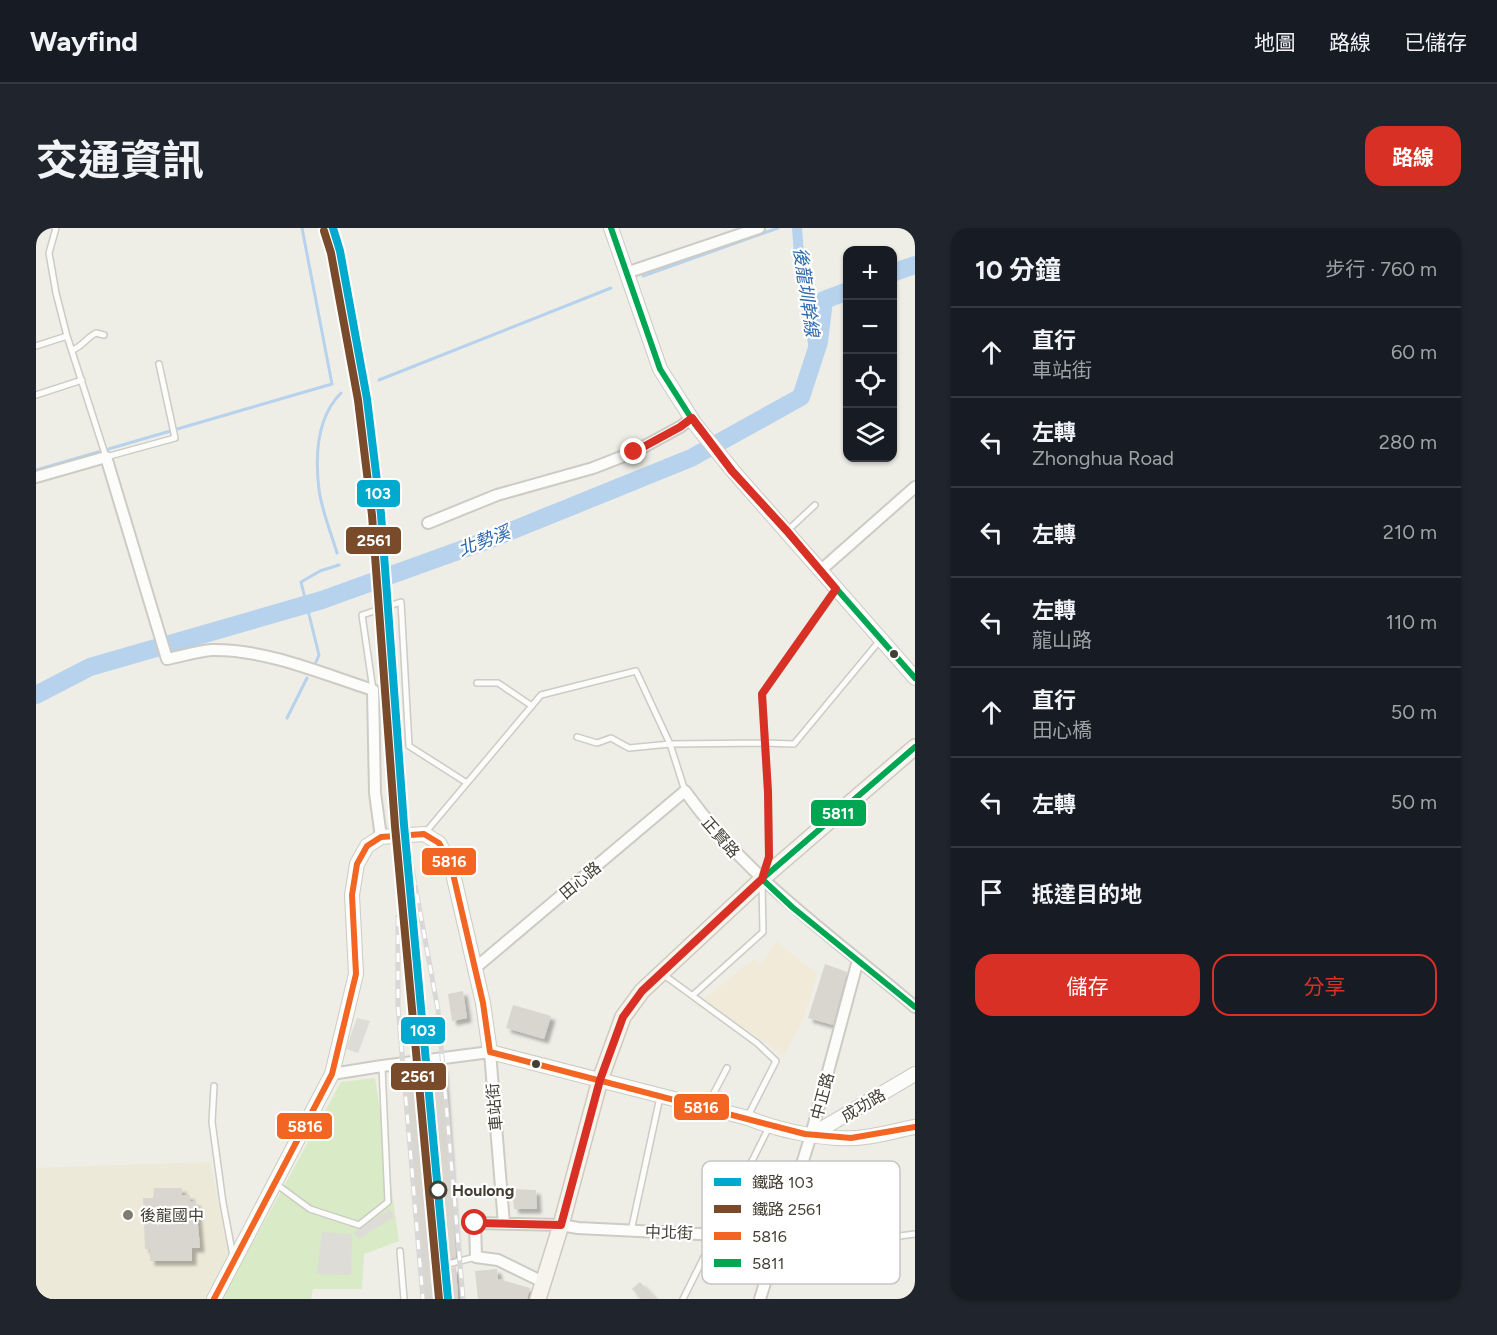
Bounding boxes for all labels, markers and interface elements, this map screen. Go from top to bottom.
text: Wayfind [30,24,138,58]
text: 地圖 [1254,30,1296,55]
text: 路線 [1329,30,1371,55]
text: 已儲存 [1404,30,1467,55]
button: 路線 [1365,126,1461,186]
text: 交通資訊 [36,135,204,186]
water label: 後龍圳幹線 [789,246,823,340]
map controls [843,246,897,462]
button: + [843,246,897,300]
text: 10 分鐘 [975,254,1061,286]
text: 步行 · 760 m [1325,257,1437,281]
button: − [843,300,897,354]
text: 直行 [1032,327,1076,354]
icon: ahead [975,336,1008,369]
text: 60 m [1391,340,1437,364]
button: locate [843,354,897,408]
text: 車站街 [1032,358,1092,382]
button: layers [843,408,897,462]
text: 左轉 [1032,419,1076,446]
icon: left [975,426,1008,459]
text: 280 m [1379,430,1437,454]
route end [620,438,646,464]
text: Zhonghua Road [1032,446,1174,470]
line badge: 103 [356,479,401,508]
text: 103 [365,484,391,503]
icon: left [975,516,1008,549]
water label: 北勢溪 [455,520,516,561]
text: 210 m [1383,520,1437,544]
text: 左轉 [1032,521,1076,548]
line badge: 2561 [345,526,402,555]
text: 2561 [357,531,391,550]
text: 左轉 [1032,597,1076,624]
icon: left [975,606,1008,639]
text: 110 m [1386,610,1437,634]
text: 龍山路 [1032,628,1092,652]
unlabelled marker [888,648,900,660]
text: 直行 [1032,687,1076,714]
icon: ahead [975,696,1008,729]
text: 50 m [1391,700,1437,724]
text: 田心橋 [1032,718,1092,742]
icon: left [975,786,1008,819]
text: 50 m [1391,790,1437,814]
text: 左轉 [1032,791,1076,818]
line badge: 5811 [810,799,867,827]
text: 5811 [822,804,854,823]
street label: 正賢路 [698,813,744,862]
line badge: 5816 [421,847,477,876]
text: 5816 [431,852,467,871]
street label: 田心路 [556,858,605,903]
icon: arrive [975,876,1008,909]
text: 抵達目的地 [1032,881,1142,908]
button: 儲存 [975,954,1200,1016]
button: 分享 [1212,954,1437,1016]
line badge: 103 [400,1016,446,1045]
text: 103 [410,1021,436,1040]
unlabelled marker [530,1058,542,1070]
line badge: 2561 [390,1062,447,1091]
text: 2561 [401,1067,435,1086]
street label: 中正路 [807,1070,838,1122]
street label: 車站街 [483,1082,506,1132]
street label: 成功路 [838,1085,889,1126]
line badge: 5816 [673,1093,730,1121]
text: 5816 [683,1098,719,1117]
line badge: 5816 [276,1112,333,1140]
text: 5816 [287,1117,323,1136]
legend [702,1161,900,1284]
text: 鐵路 103 [752,1173,814,1192]
marker: Houlong [429,1181,447,1199]
place label: Houlong [452,1181,514,1200]
text: 鐵路 2561 [752,1200,822,1219]
place label: 後龍國中 [140,1206,204,1225]
marker: 後龍國中 [121,1208,135,1222]
route start [461,1209,487,1235]
street label: 中北街 [645,1222,693,1243]
text: 5816 [752,1227,787,1246]
text: 5811 [752,1254,784,1273]

